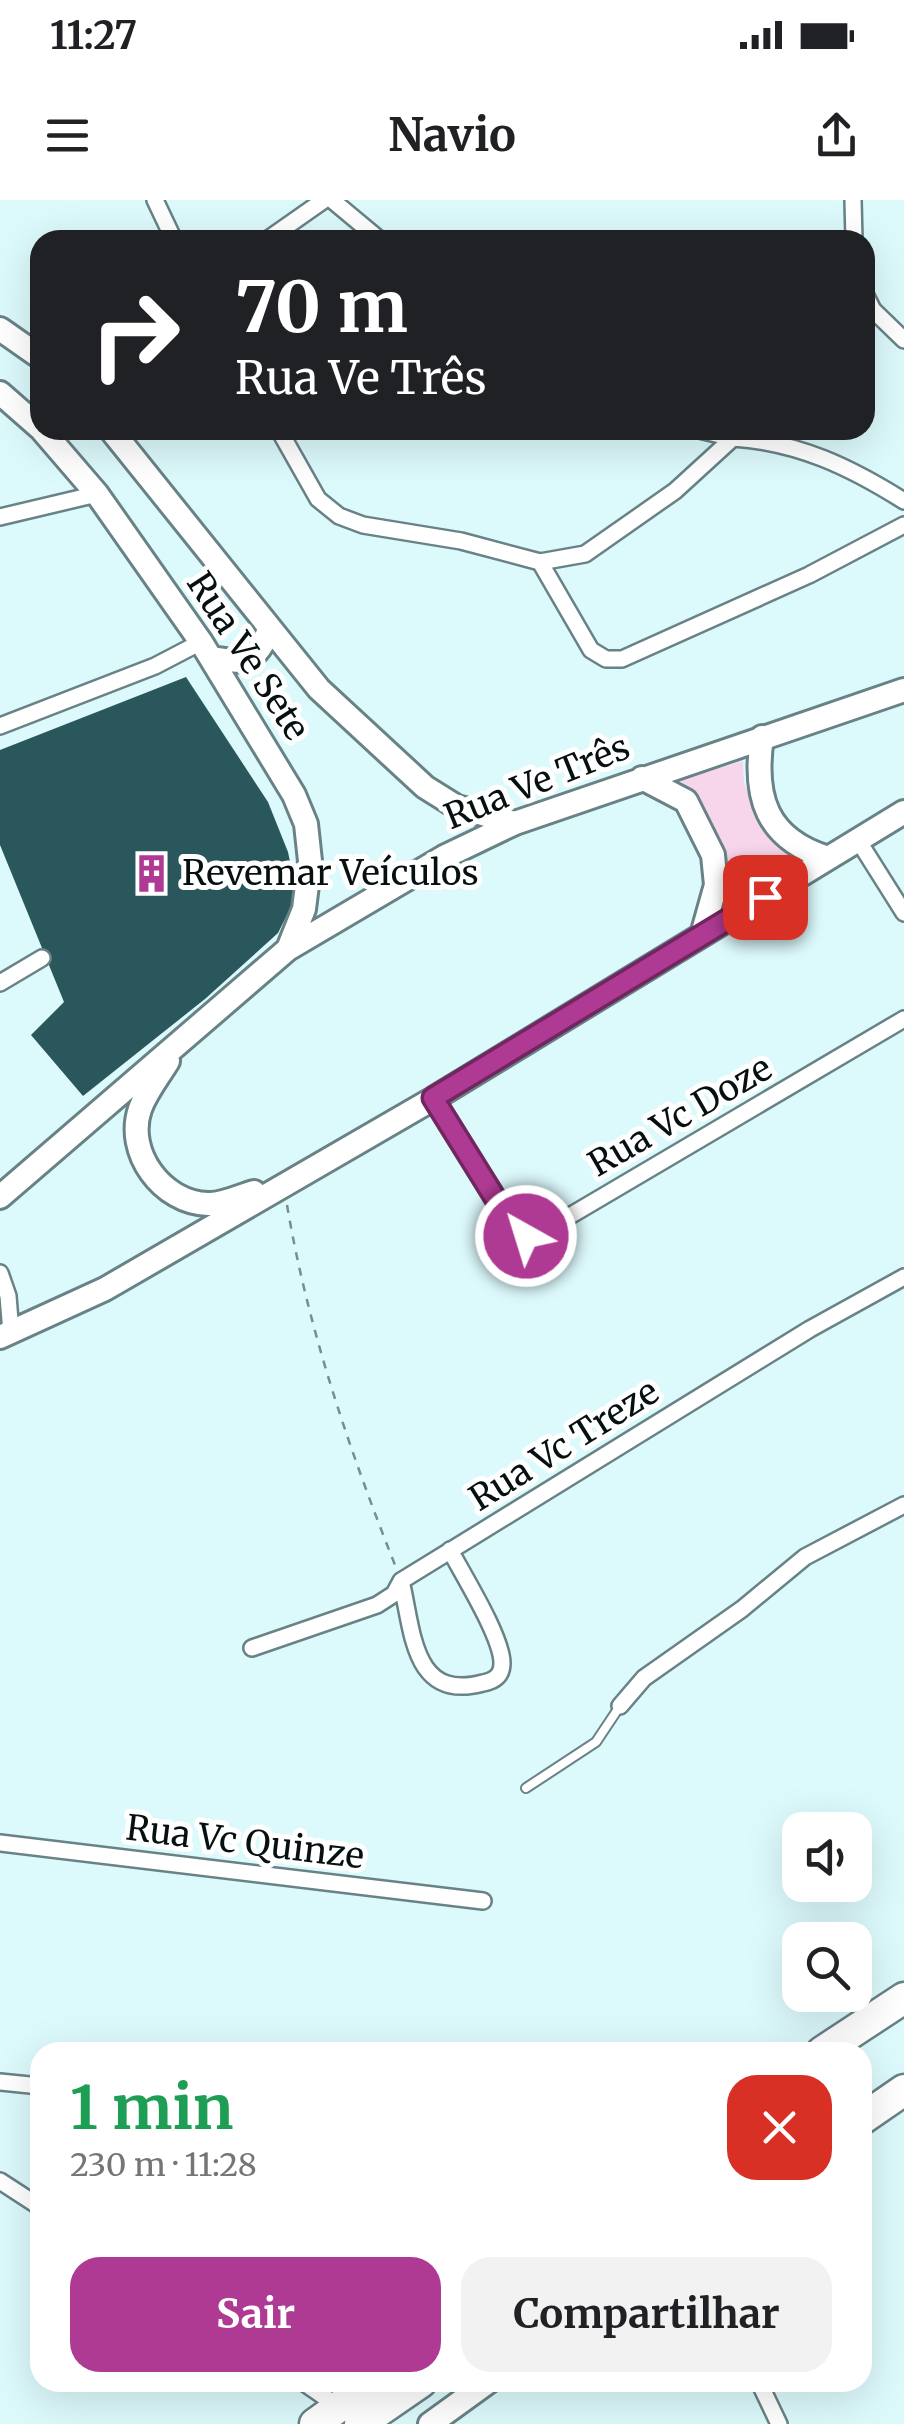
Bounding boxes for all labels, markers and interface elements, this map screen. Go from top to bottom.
text: 11:27 [50,12,137,59]
text: Navio [388,107,516,163]
icon: menu [40,108,95,163]
icon: share [809,108,864,163]
text: 70 m [235,263,408,351]
icon: right [70,270,200,400]
text: Rua Ve Três [235,350,487,406]
street label: Rua Ve Sete [177,564,319,748]
street label: Rua Ve Três [438,725,636,839]
place label: Revemar Veículos [182,851,479,895]
building icon: Revemar Veículos [131,852,173,894]
pin [723,855,808,940]
icon: arrive [738,870,793,925]
street label: Rua Vc Doze [581,1046,779,1186]
position arrow [474,1184,578,1288]
street label: Rua Vc Treze [461,1369,667,1521]
street label: Rua Vc Quinze [123,1806,367,1878]
map controls [782,1812,872,2012]
button: sound [782,1812,872,1902]
button: search [782,1922,872,2012]
text: 1 min [70,2070,233,2145]
button: close [727,2075,832,2180]
text: 230 m · 11:28 [70,2145,257,2185]
button: Sair [70,2257,441,2372]
button: Compartilhar [461,2257,832,2372]

